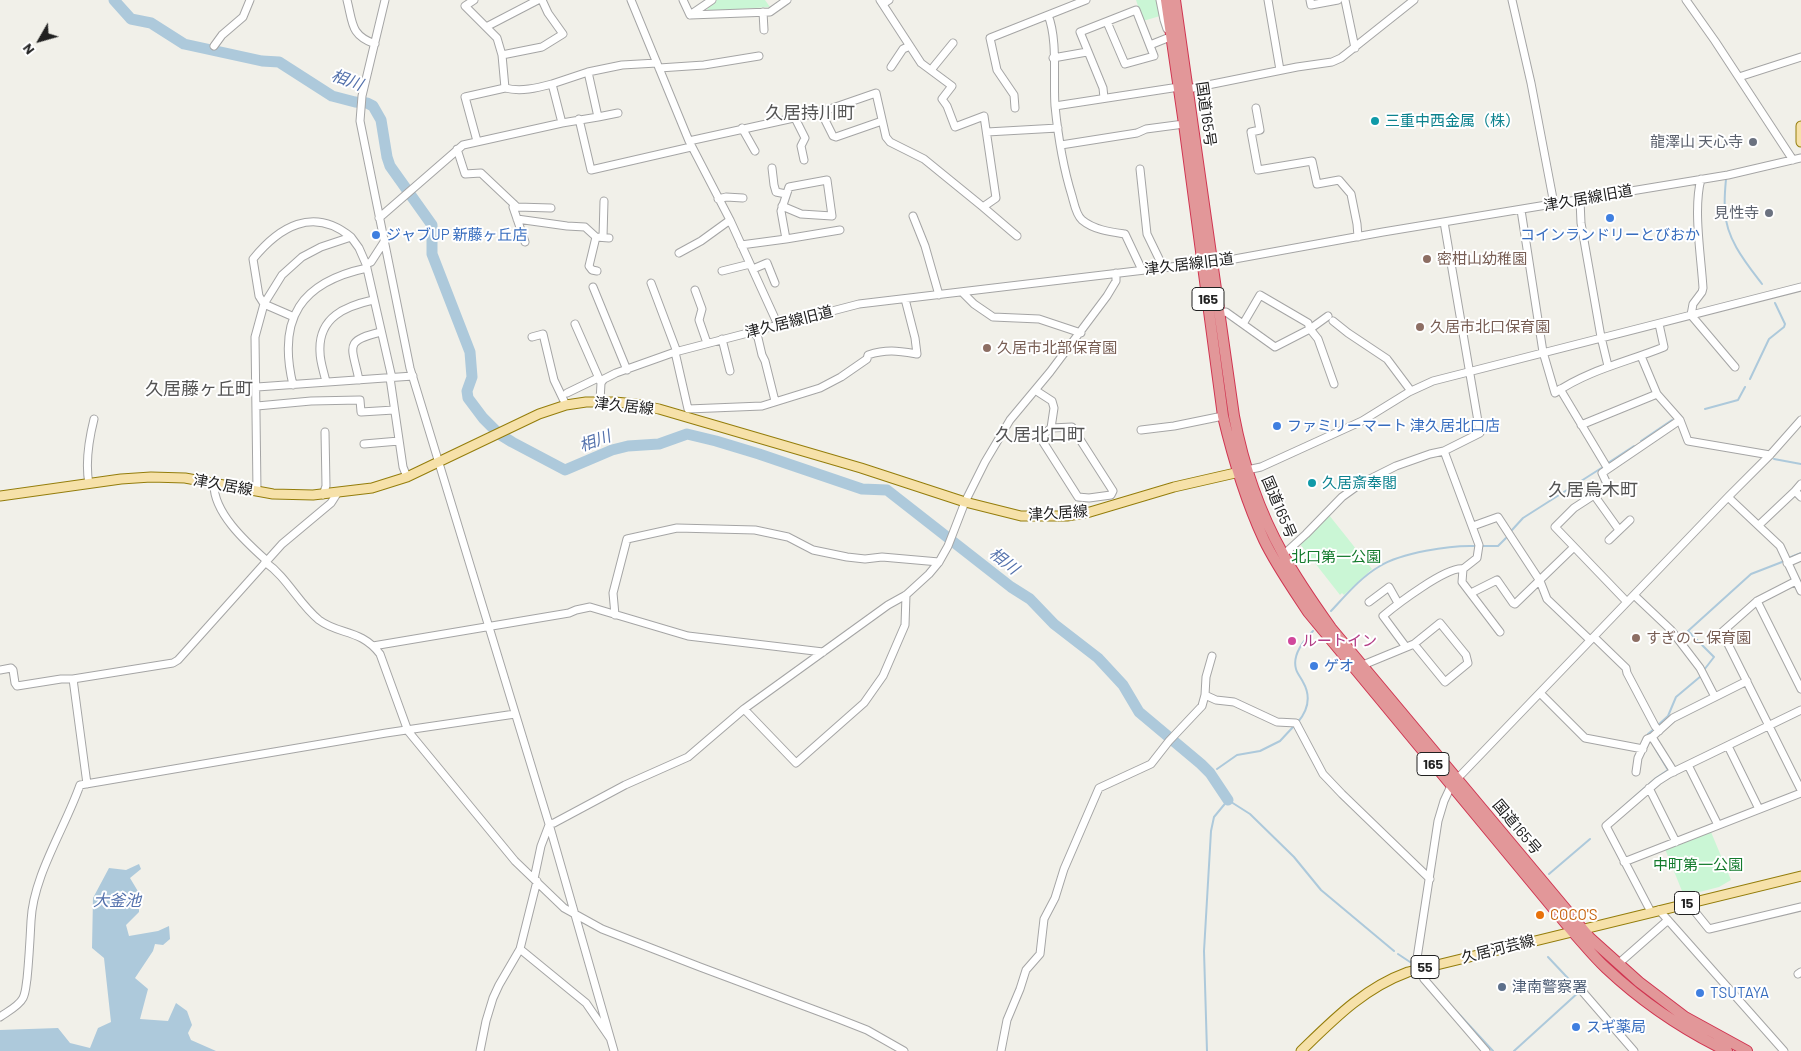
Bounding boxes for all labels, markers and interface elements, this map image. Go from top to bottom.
north arrow [15,15,65,65]
text: N [18,41,37,58]
water label: 相川 [329,66,365,94]
street label: 国道165号 [1193,80,1219,148]
district label: 久居持川町 [765,102,855,124]
place label: 三重中西金属（株） [1385,112,1520,130]
marker: 三重中西金属（株） [1369,115,1381,127]
place label: 龍澤山 天心寺 [1650,133,1743,151]
marker: 龍澤山 天心寺 [1747,136,1759,148]
street label: 津久居線旧道 [1542,181,1634,215]
place label: 見性寺 [1714,204,1759,222]
marker: 見性寺 [1763,207,1775,219]
marker: コインランドリーとびおか [1604,212,1616,224]
place label: ジャブUP 新藤ヶ丘店 [386,226,528,244]
place label: コインランドリーとびおか [1520,226,1700,244]
marker: ジャブUP 新藤ヶ丘店 [370,229,382,241]
street label: 津久居線旧道 [1143,250,1235,278]
place label: 密柑山幼稚園 [1437,250,1527,268]
marker: 密柑山幼稚園 [1421,253,1433,265]
road number: 165 [1192,288,1224,310]
street label: 津久居線旧道 [743,302,835,342]
place label: 久居市北口保育園 [1430,318,1550,336]
marker: 久居市北口保育園 [1414,321,1426,333]
place label: 久居市北部保育園 [997,339,1117,357]
marker: 久居市北部保育園 [981,342,993,354]
district label: 久居藤ヶ丘町 [145,378,253,400]
street label: 津久居線 [593,394,655,418]
place label: ファミリーマート 津久居北口店 [1287,417,1500,435]
marker: ファミリーマート 津久居北口店 [1271,420,1283,432]
district label: 久居北口町 [995,424,1085,446]
water label: 相川 [577,427,613,455]
street label: 津久居線 [192,471,254,499]
street label: 国道165号 [1258,473,1300,541]
place label: 久居斎奉閣 [1322,474,1397,492]
marker: 久居斎奉閣 [1306,477,1318,489]
district label: 久居烏木町 [1548,479,1638,501]
street label: 津久居線 [1027,502,1089,524]
water label: 相川 [985,544,1023,578]
park label: 北口第一公園 [1291,548,1381,566]
place label: すぎのこ保育園 [1646,629,1751,647]
place label: ルートイン [1302,632,1377,650]
marker: すぎのこ保育園 [1630,632,1642,644]
marker: ルートイン [1286,635,1298,647]
place label: ゲオ [1324,657,1354,675]
marker: ゲオ [1308,660,1320,672]
road number: 165 [1417,752,1449,776]
street label: 国道165号 [1489,796,1545,858]
park label: 中町第一公園 [1653,856,1743,874]
water label: 大釜池 [93,891,141,911]
road number: 15 [1674,891,1700,914]
place label: COCO'S [1550,906,1598,924]
marker: COCO'S [1534,909,1546,921]
street label: 久居河芸線 [1459,931,1537,967]
road number: 55 [1411,956,1439,979]
place label: 津南警察署 [1512,978,1587,996]
marker: 津南警察署 [1496,981,1508,993]
place label: TSUTAYA [1710,984,1769,1002]
marker: TSUTAYA [1694,987,1706,999]
place label: スギ薬局 [1586,1018,1646,1036]
marker: スギ薬局 [1570,1021,1582,1033]

